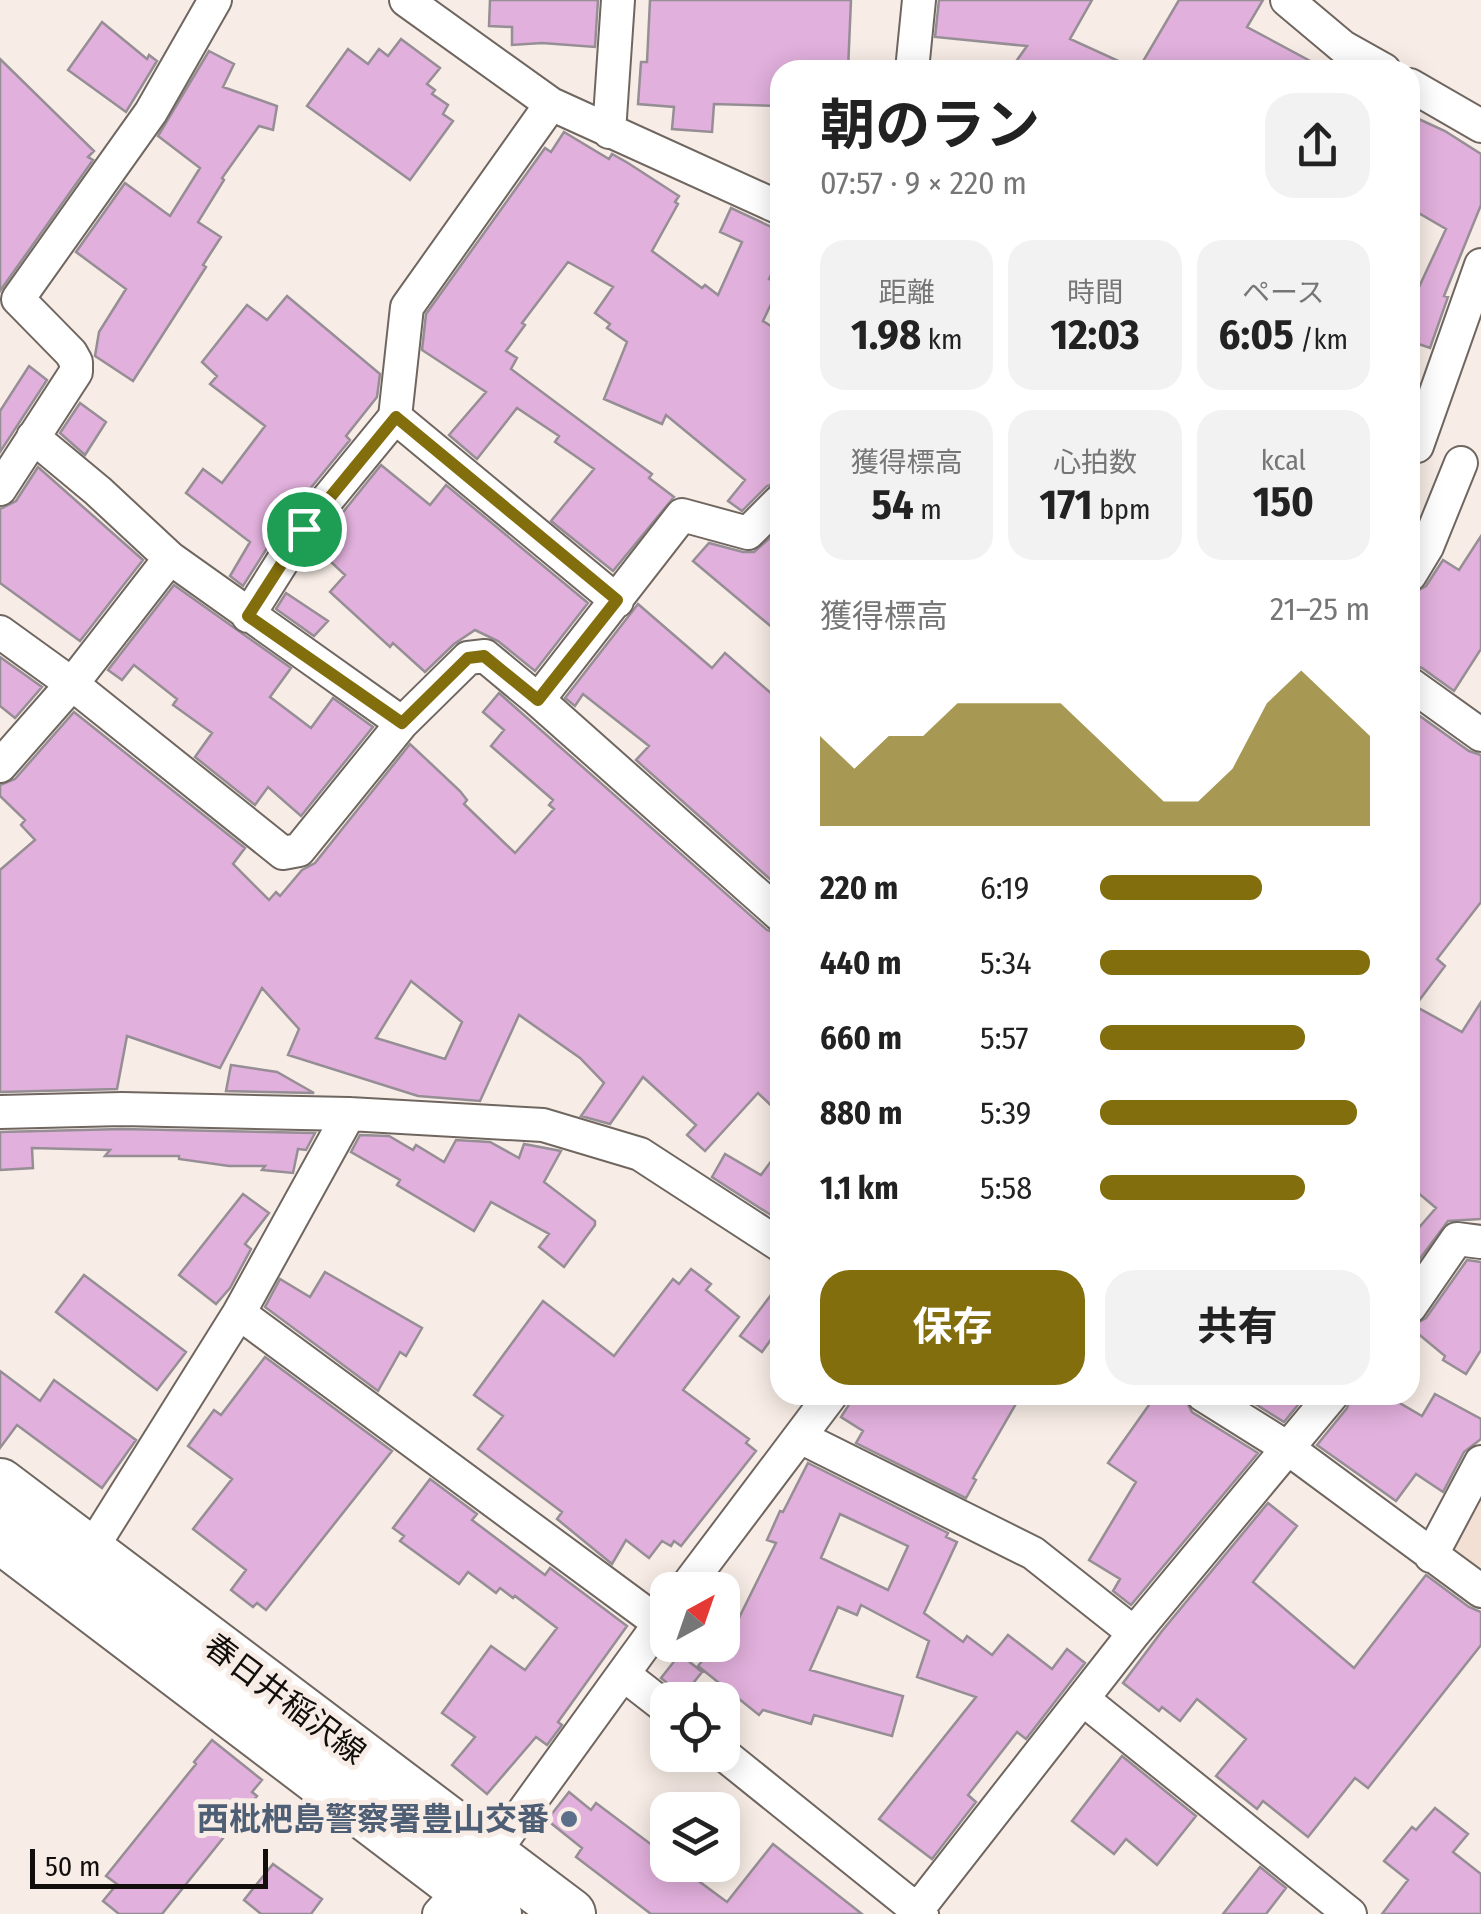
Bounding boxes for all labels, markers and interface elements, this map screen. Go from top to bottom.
text: 朝のラン [820,93,1040,159]
button: share [1265,93,1370,198]
text: 07:57 · 9 × 220 m [820,164,1027,202]
text: 距離 [879,276,935,309]
text: 時間 [1067,276,1123,309]
text: ペース [1242,276,1325,309]
text: 1.98 [851,310,921,360]
text: 12:03 [1050,310,1140,360]
text: 6:05 [1219,310,1294,360]
text: km [921,323,962,356]
text: /km [1294,323,1348,356]
text: kcal [1261,444,1306,477]
text: 獲得標高 [851,446,963,479]
text: 心拍数 [1053,446,1137,479]
text: 150 [1253,477,1314,527]
text: 54 [871,480,914,530]
text: 171 [1039,480,1093,530]
pin [262,487,347,572]
text: m [914,493,942,526]
text: bpm [1093,493,1151,526]
icon: arrive [277,502,332,557]
text: 21–25 m [1270,590,1370,628]
text: 獲得標高 [820,597,948,635]
text: 220 m [820,869,898,907]
text: 6:19 [980,869,1029,907]
text: 440 m [820,944,901,982]
text: 5:34 [980,944,1032,982]
text: 660 m [820,1019,902,1057]
text: 5:57 [980,1019,1029,1057]
text: 880 m [820,1094,902,1132]
text: 5:39 [980,1094,1031,1132]
text: 1.1 km [820,1169,899,1207]
text: 5:58 [980,1169,1032,1207]
button: 保存 [820,1270,1085,1385]
button: 共有 [1105,1270,1370,1385]
north arrow [650,1572,740,1662]
map controls [650,1572,740,1882]
street label: 春日井稲沢線 [197,1626,373,1772]
button: locate [650,1682,740,1772]
button: layers [650,1792,740,1882]
place label: 西枇杷島警察署豊山交番 [197,1800,549,1838]
marker: 西枇杷島警察署豊山交番 [558,1808,580,1830]
scale bar [30,1844,268,1888]
text: 50 m [45,1850,101,1883]

